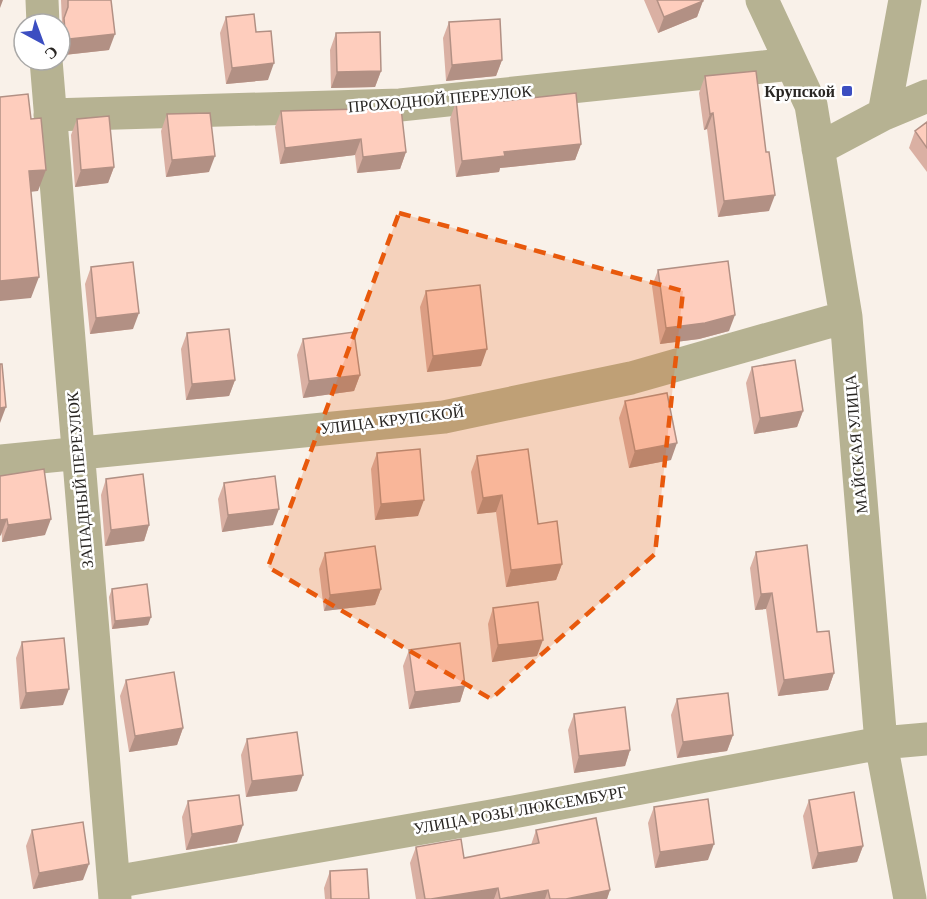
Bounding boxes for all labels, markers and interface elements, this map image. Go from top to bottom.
north arrow [12,12,72,72]
text: С [42,43,61,63]
street label: ПРОХОДНОЙ ПЕРЕУЛОК [347,81,533,117]
place label: Крупской [764,83,835,101]
marker: Крупской [840,84,854,98]
street label: МАЙСКАЯ УЛИЦА [840,373,872,515]
street label: ЗАПАДНЫЙ ПЕРЕУЛОК [63,391,97,569]
street label: УЛИЦА КРУПСКОЙ [319,402,466,438]
street label: УЛИЦА РОЗЫ ЛЮКСЕМБУРГ [412,783,628,838]

